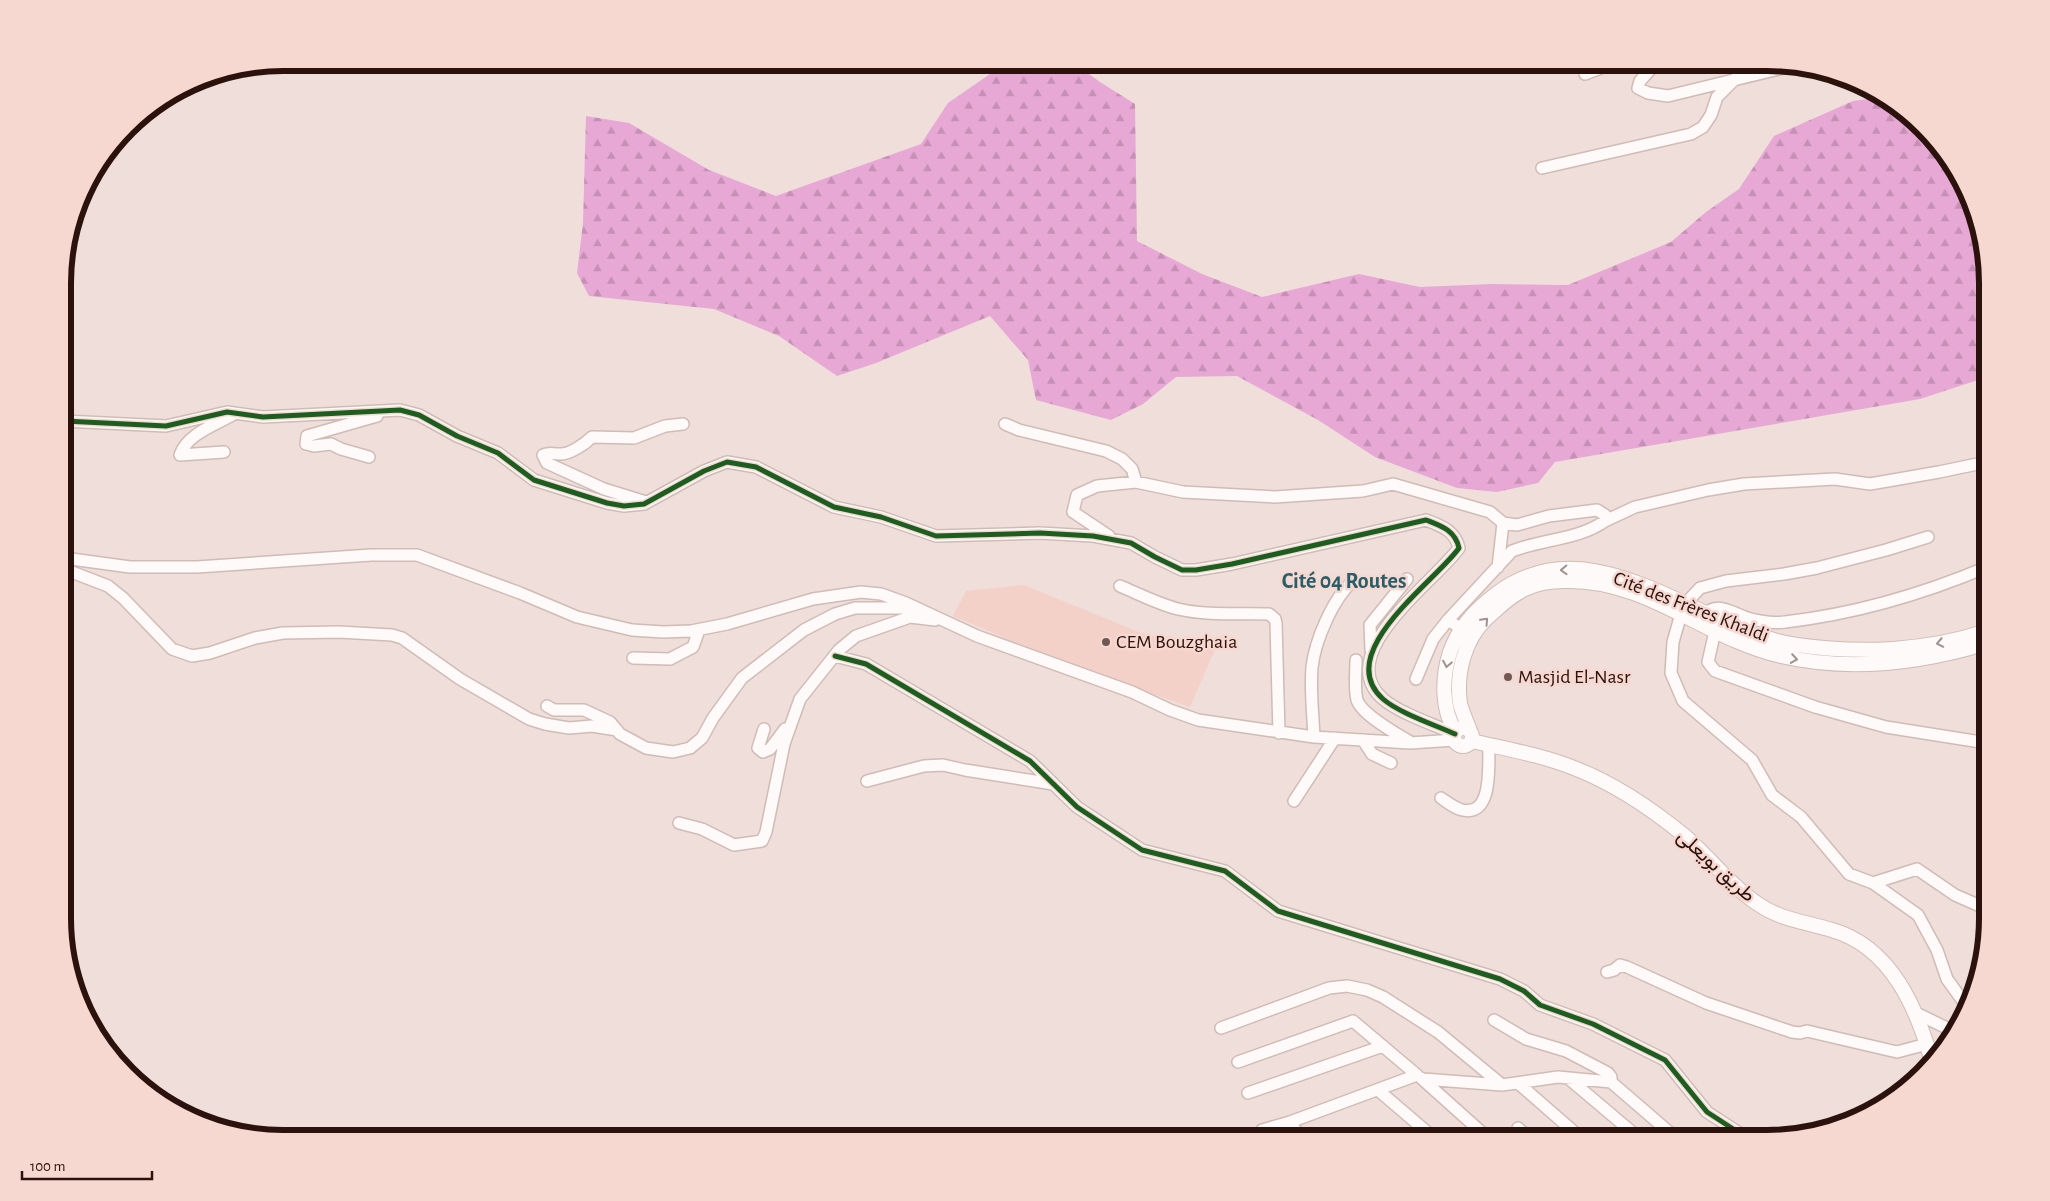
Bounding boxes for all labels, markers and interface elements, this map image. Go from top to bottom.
one-way arrow [1560,565,1568,575]
street label: Cité des Frères Khaldi [1610,568,1772,646]
district label: Cité 04 Routes [1282,570,1406,592]
one-way arrow [1479,618,1488,627]
place label: CEM Bouzghaia [1116,632,1237,652]
marker: CEM Bouzghaia [1100,636,1112,648]
one-way arrow [1936,637,1944,648]
one-way arrow [1789,653,1798,663]
one-way arrow [1443,660,1453,669]
place label: Masjid El-Nasr [1518,667,1631,687]
marker: Masjid El-Nasr [1502,671,1514,683]
street label: طريق بويعلى [1672,826,1759,908]
scale bar [22,1148,152,1180]
text: 100 m [30,1159,65,1174]

